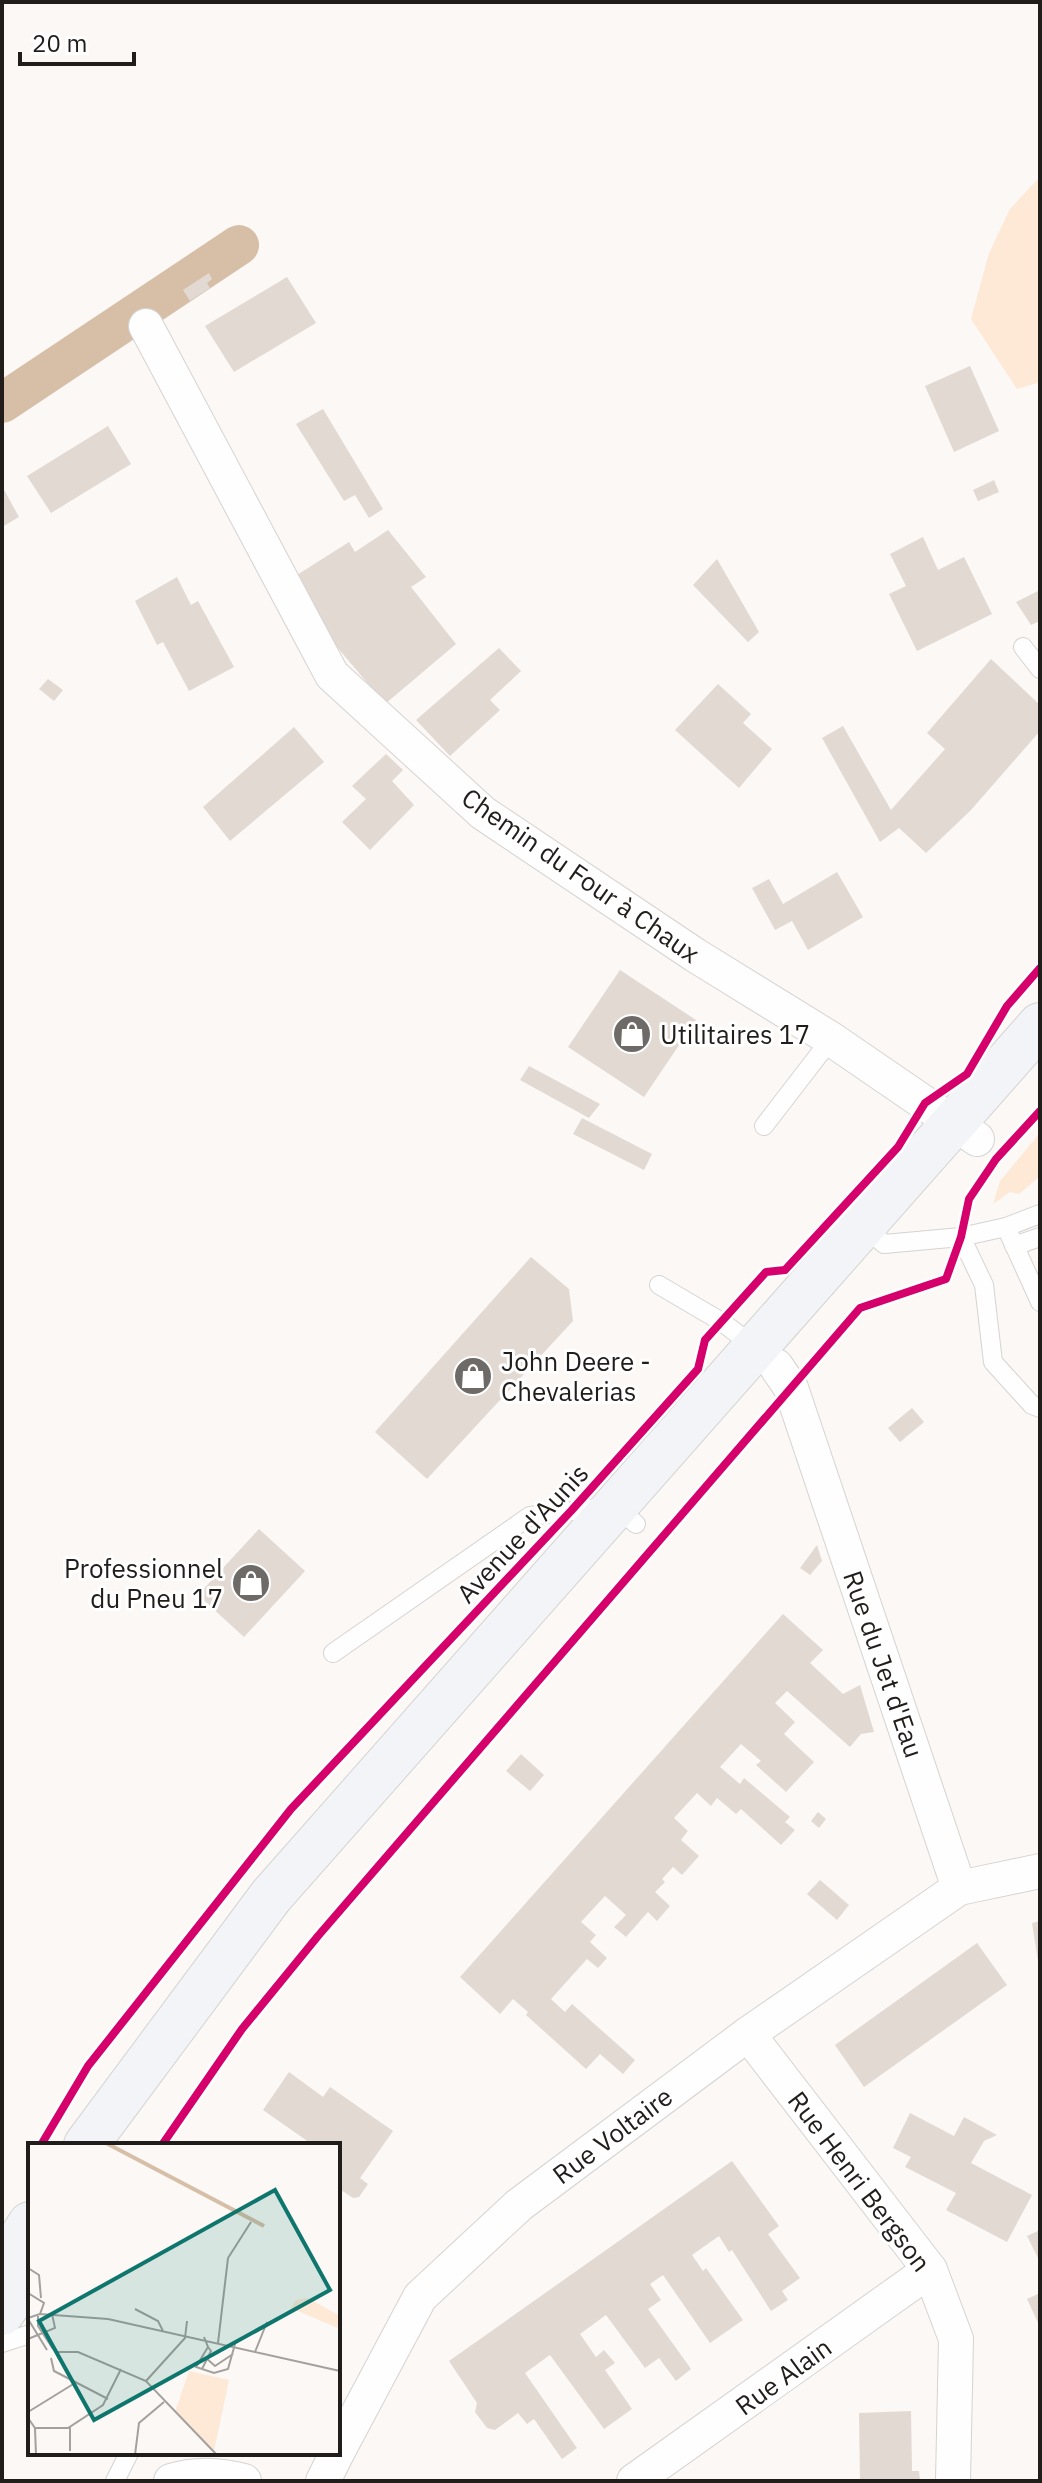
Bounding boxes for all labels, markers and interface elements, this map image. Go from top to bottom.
scale bar [20,16,134,66]
text: 20 m [32,27,87,59]
street label: Chemin du Four à Chaux [455,780,707,970]
shop icon: Utilitaires 17 [611,1013,653,1055]
place label: Utilitaires 17 [660,1017,810,1051]
place label: John Deere - Chevalerias [501,1344,651,1408]
shop icon: John Deere - Chevalerias [452,1355,494,1397]
street label: Avenue d'Aunis [449,1456,595,1610]
place label: Professionnel du Pneu 17 [64,1551,223,1615]
shop icon: Professionnel du Pneu 17 [230,1562,272,1604]
street label: Rue du Jet d'Eau [836,1566,932,1762]
street label: Rue Voltaire [545,2079,679,2191]
street label: Rue Henri Bergson [781,2084,939,2278]
inset map [28,2143,340,2455]
street label: Rue Alain [728,2330,838,2422]

